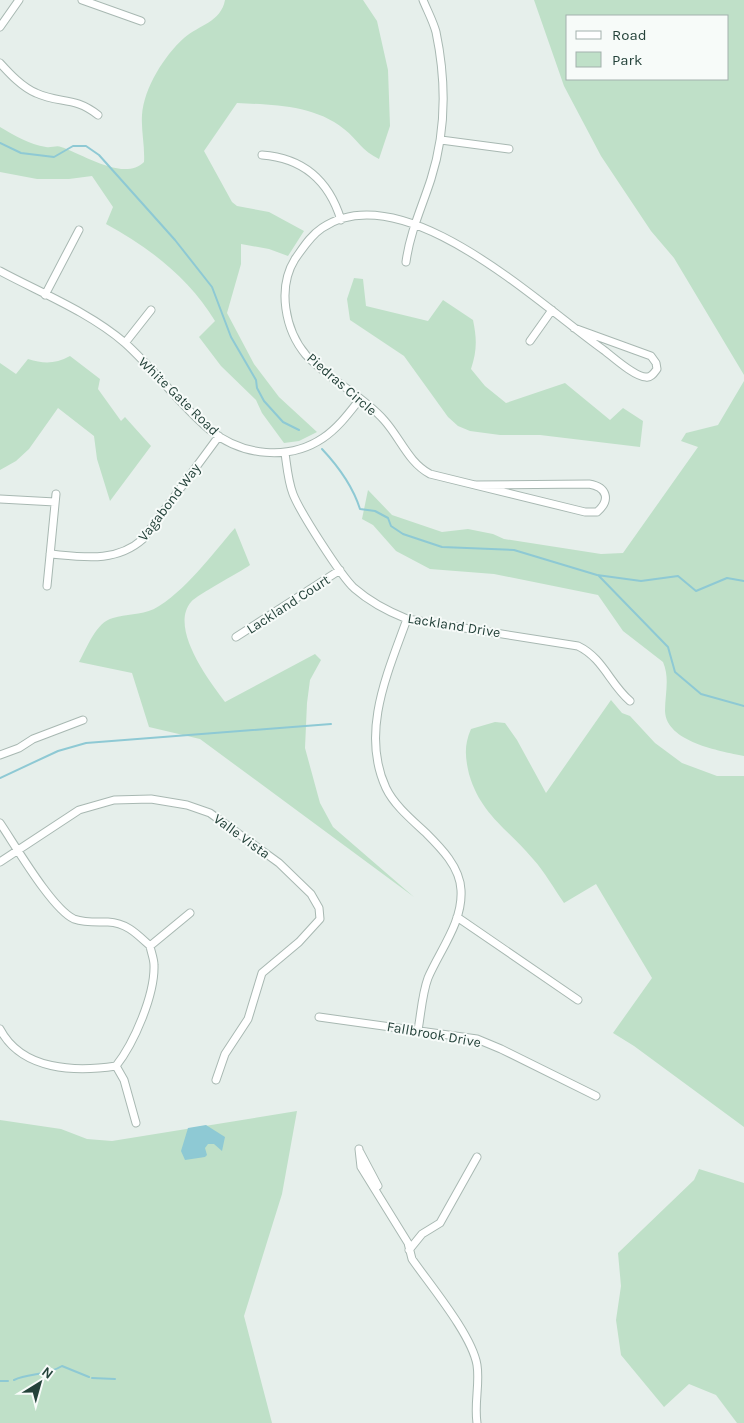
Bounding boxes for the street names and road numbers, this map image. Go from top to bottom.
street label: Piedras Circle [303,349,380,419]
street label: White Gate Road [135,354,223,439]
street label: Vagabond Way [135,460,204,545]
street label: Lackland Court [243,571,333,638]
street label: Lackland Drive [406,610,502,641]
street label: Valle Vista [210,810,273,863]
street label: Fallbrook Drive [386,1018,482,1051]

